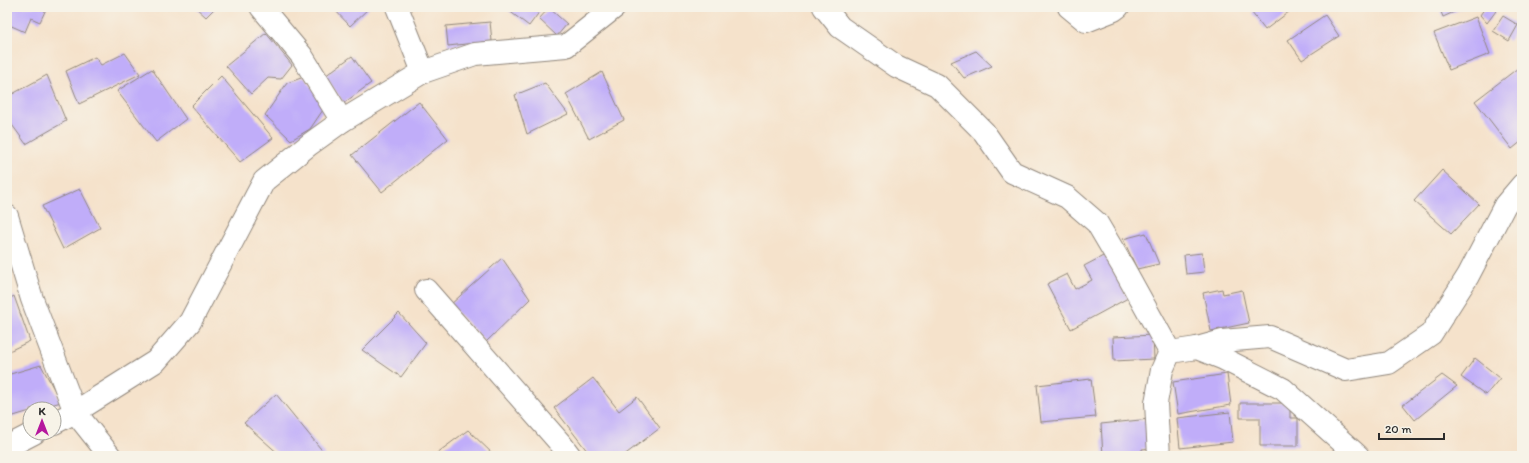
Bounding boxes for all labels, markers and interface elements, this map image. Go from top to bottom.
north arrow [22,401,62,441]
text: K [38,405,46,418]
scale bar [1379,415,1444,441]
text: 20 m [1385,422,1412,436]

